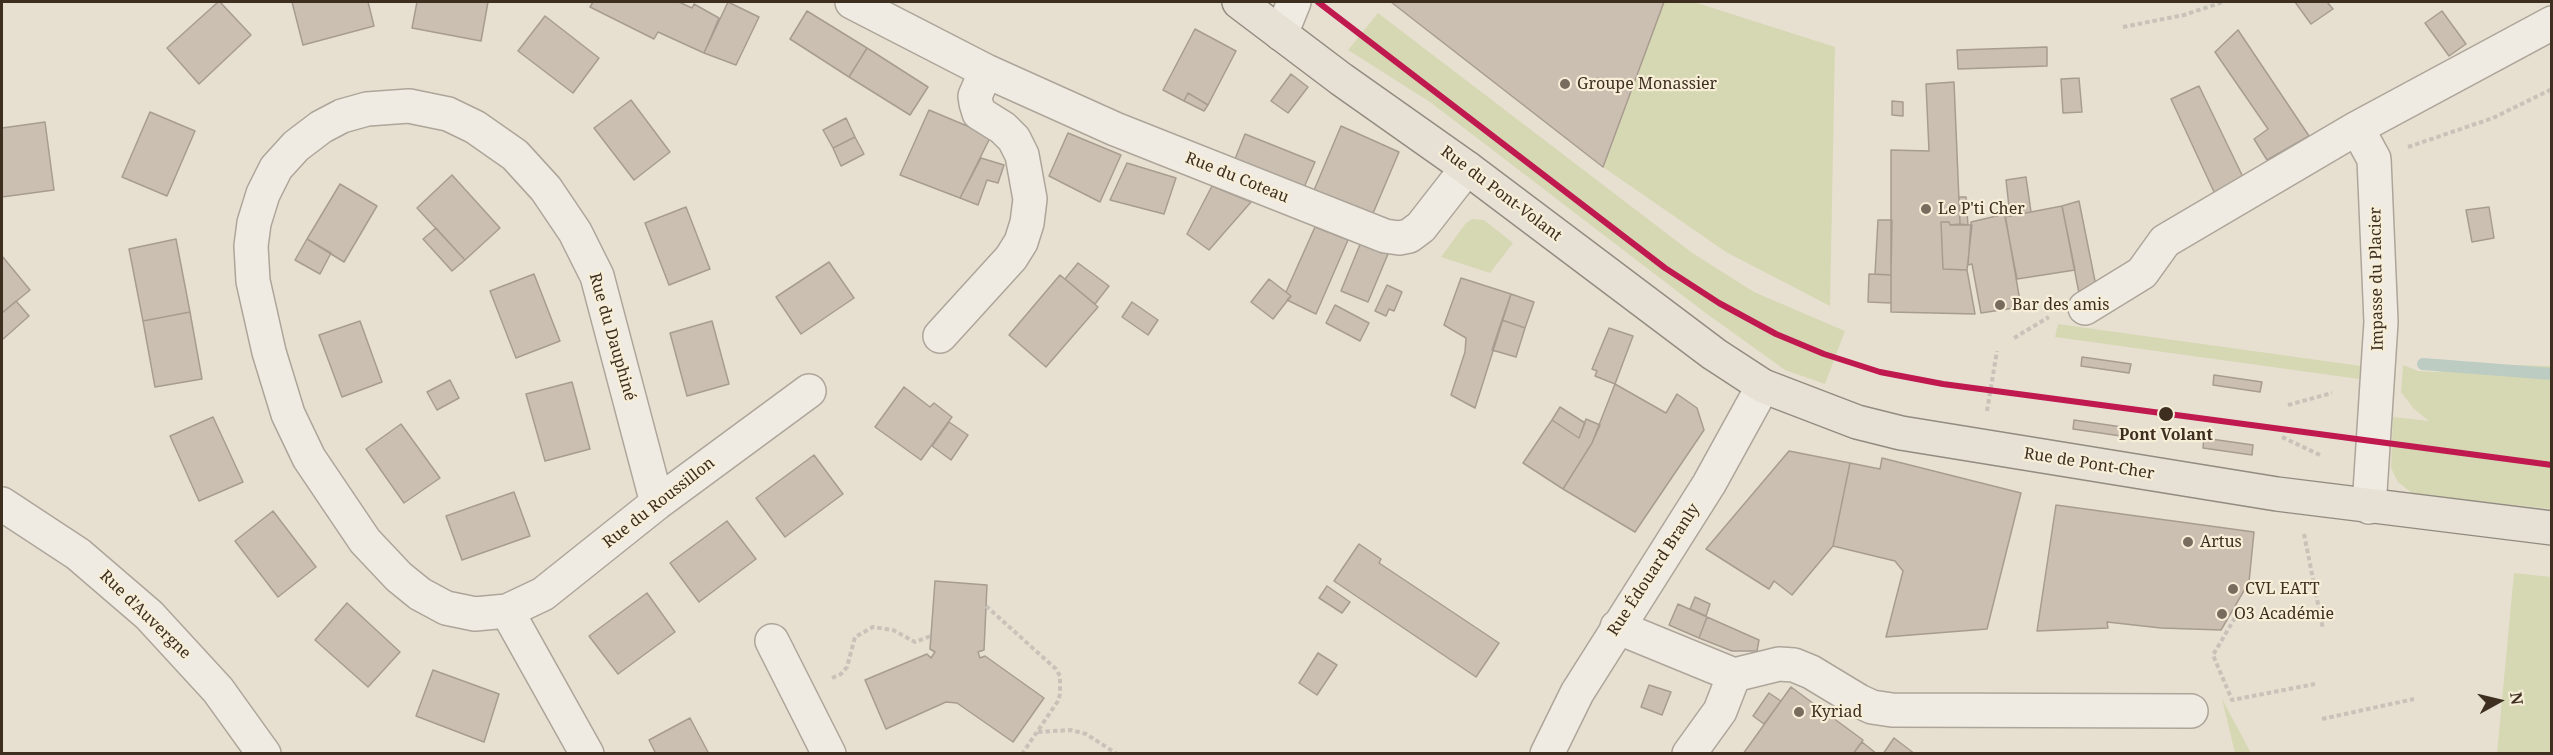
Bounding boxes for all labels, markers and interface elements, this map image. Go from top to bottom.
place label: Groupe Monassier [1577,74,1717,94]
marker: Groupe Monassier [1558,77,1572,91]
street label: Rue du Pont-Volant [1437,142,1565,246]
street label: Rue du Coteau [1182,149,1292,207]
place label: Le P'ti Cher [1938,199,2025,219]
marker: Le P'ti Cher [1919,202,1933,216]
street label: Impasse du Placier [2366,207,2388,351]
street label: Rue du Dauphiné [585,271,639,403]
place label: Bar des amis [2012,295,2109,315]
marker: Bar des amis [1993,298,2007,312]
marker: Pont Volant [2157,405,2175,423]
place label: Pont Volant [2119,425,2213,445]
street label: Rue de Pont-Cher [2022,444,2156,484]
street label: Rue du Roussillon [599,453,719,553]
street label: Rue Édouard Branly [1604,500,1704,640]
place label: Artus [2200,532,2242,552]
marker: Artus [2181,535,2195,549]
street label: Rue d'Auvergne [95,567,195,663]
place label: CVL EATT [2245,579,2320,599]
marker: CVL EATT [2226,582,2240,596]
place label: O3 Académie [2234,604,2334,624]
marker: O3 Académie [2215,607,2229,621]
north arrow [2469,671,2529,731]
text: N [2505,691,2529,706]
place label: Kyriad [1811,702,1862,722]
marker: Kyriad [1792,705,1806,719]

